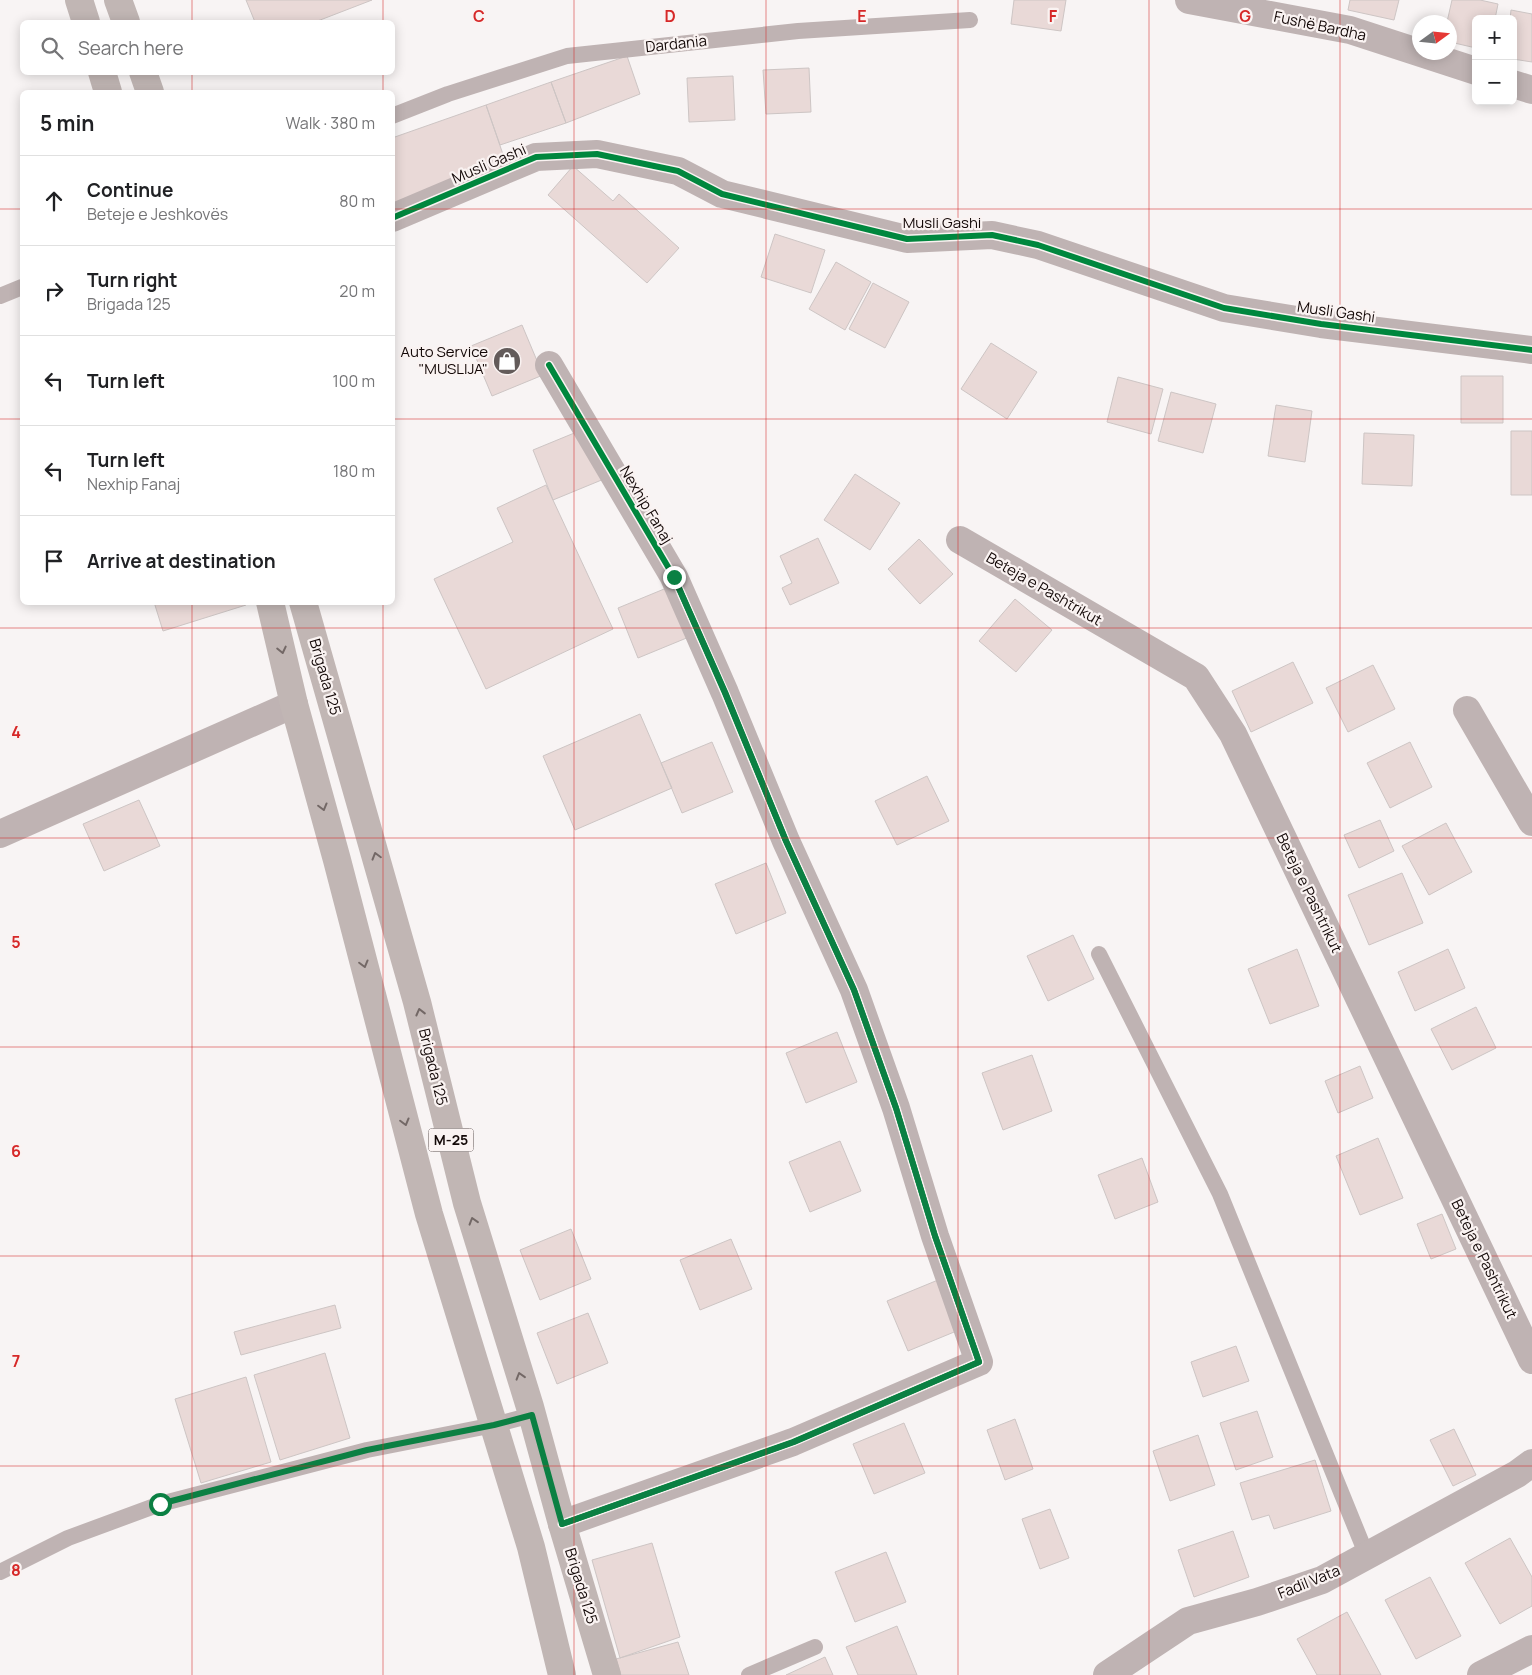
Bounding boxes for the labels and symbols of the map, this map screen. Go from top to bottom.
text: C [473,5,485,27]
text: D [664,5,676,27]
text: E [857,5,867,27]
text: F [1049,5,1058,27]
text: G [1239,5,1251,27]
street label: Fushë Bardha [1272,5,1368,46]
north arrow [1412,15,1457,60]
street label: Dardania [644,30,708,57]
street label: Musli Gashi [449,139,529,189]
street label: Musli Gashi [903,212,981,233]
street label: Musli Gashi [1296,296,1376,327]
place label: Auto Service "MUSLIJA" [401,341,488,379]
shop icon: Auto Service "MUSLIJA" [492,346,522,376]
street label: Nexhip Fanaj [615,462,678,548]
street label: Beteja e Pashtrikut [983,547,1106,630]
route end [663,566,686,589]
street label: Brigada 125 [305,636,346,718]
one-way arrow [276,645,287,654]
text: 4 [11,721,21,743]
one-way arrow [317,803,328,812]
street label: Beteja e Pashtrikut [1271,830,1347,956]
one-way arrow [371,853,381,861]
text: 5 [11,931,21,953]
one-way arrow [359,960,369,968]
one-way arrow [415,1008,426,1017]
street label: Brigada 125 [414,1026,453,1108]
one-way arrow [399,1117,410,1126]
road number: M-25 [428,1128,474,1152]
text: 6 [11,1140,21,1162]
street label: Beteja e Pashtrikut [1446,1196,1522,1322]
one-way arrow [468,1217,478,1225]
text: 7 [12,1350,20,1372]
one-way arrow [516,1373,526,1381]
route start [149,1493,172,1516]
street label: Brigada 125 [560,1545,603,1627]
text: 8 [11,1559,21,1581]
street label: Fadil Vata [1274,1560,1343,1604]

